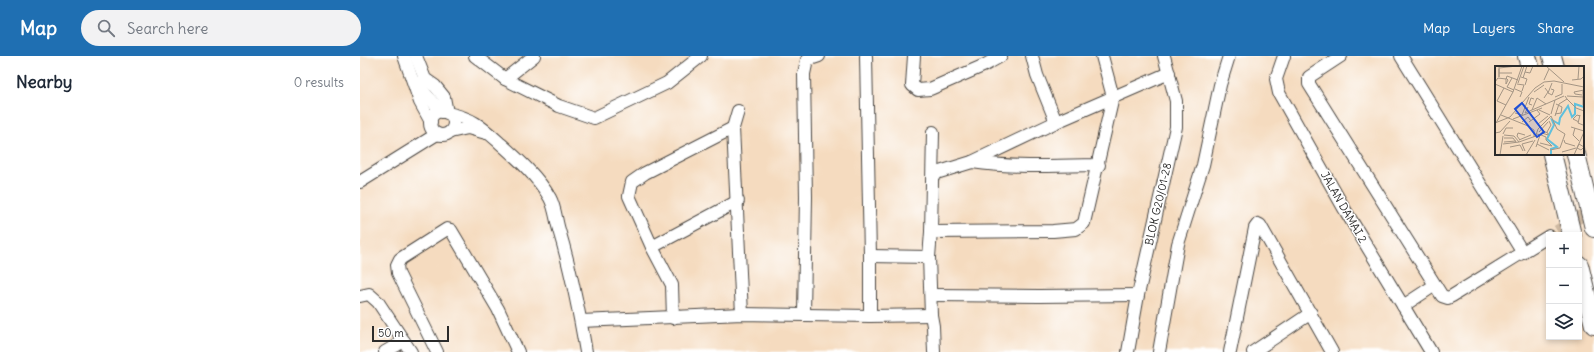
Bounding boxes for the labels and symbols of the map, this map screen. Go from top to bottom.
inset map [1495,66,1584,155]
street label: BLOK G20/01-28 [1142,161,1174,247]
street label: JALAN DAMAI 2 [1318,169,1370,245]
scale bar [372,324,449,343]

